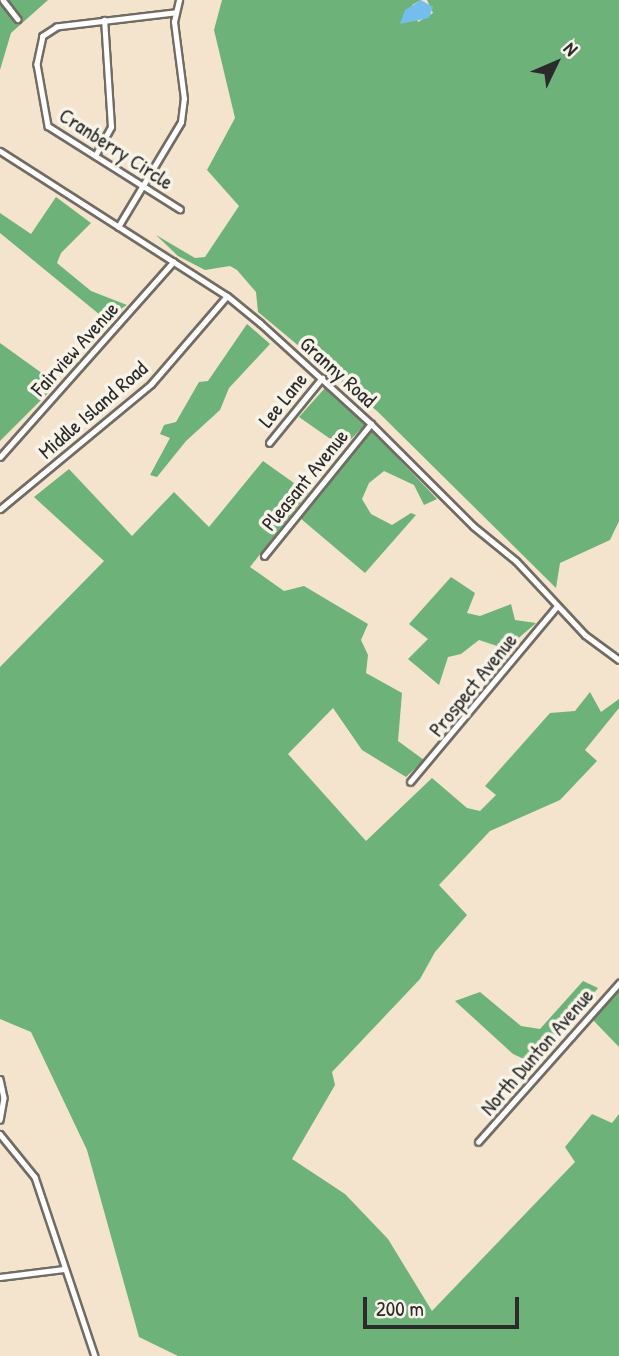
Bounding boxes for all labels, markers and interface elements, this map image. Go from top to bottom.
north arrow [521,28,591,98]
text: N [558,36,584,61]
street label: Cranberry Circle [54,103,178,195]
street label: Fairview Avenue [26,297,124,401]
street label: Granny Road [295,331,381,413]
street label: Middle Island Road [33,356,153,464]
street label: Lee Lane [253,367,313,433]
street label: Pleasant Avenue [256,424,354,536]
street label: Prospect Avenue [424,628,522,742]
street label: North Dunton Avenue [475,983,599,1121]
scale bar [367,1282,523,1326]
text: 200 m [376,1294,424,1323]

